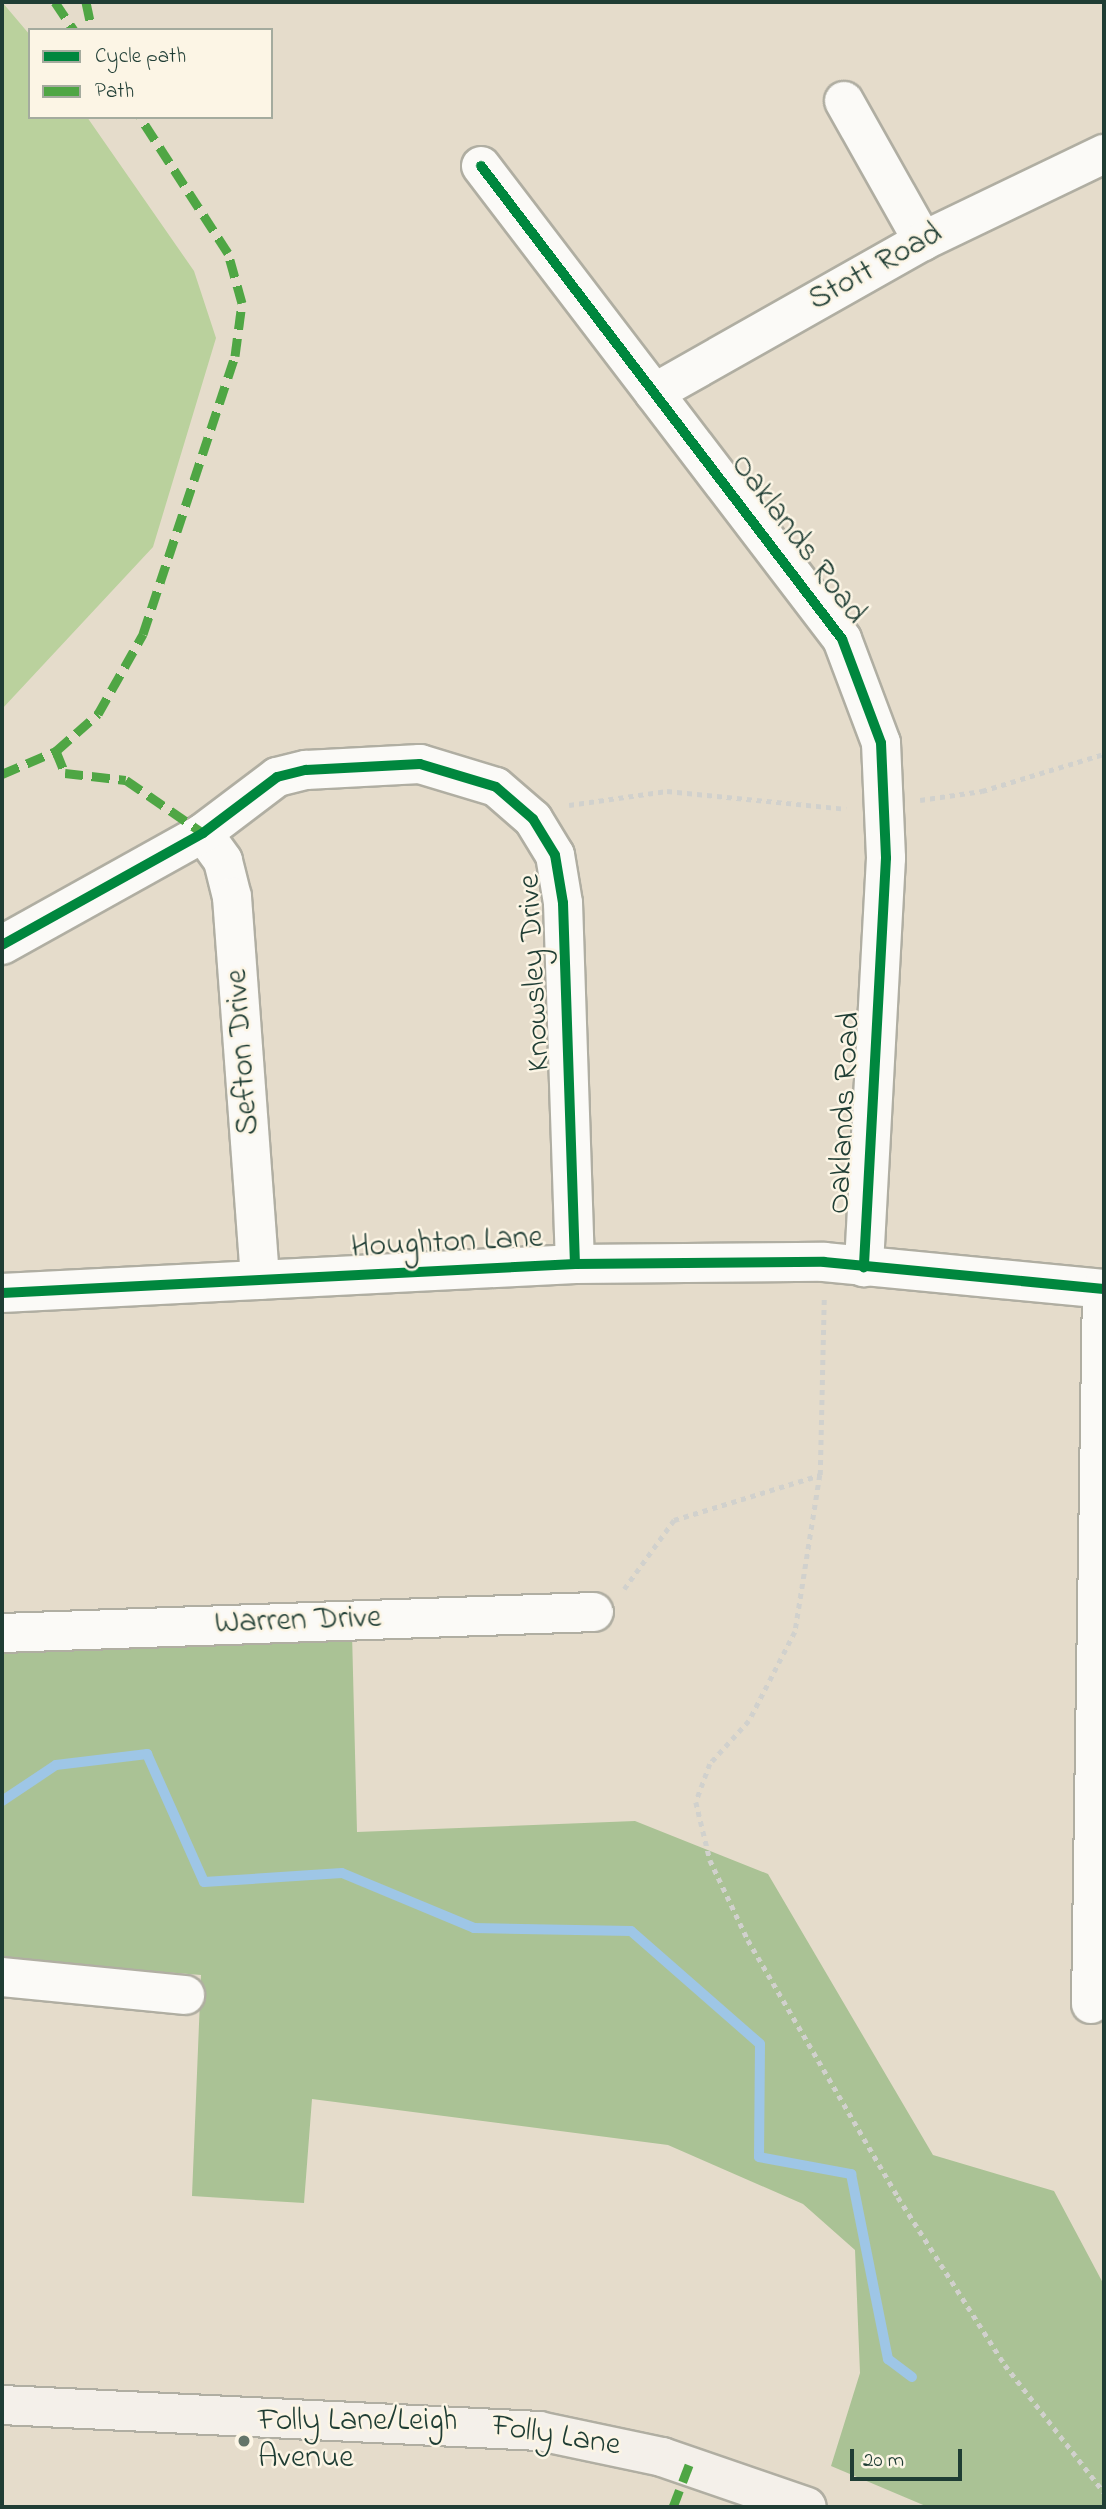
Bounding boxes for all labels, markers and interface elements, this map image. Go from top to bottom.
legend [28,28,273,119]
text: Cycle path [95,42,186,72]
text: Path [95,77,134,107]
street label: Stott Road [802,216,950,320]
street label: Oaklands Road [721,448,873,632]
street label: Knowsley Drive [512,873,560,1073]
street label: Sefton Drive [219,968,269,1136]
street label: Oaklands Road [822,1011,870,1215]
street label: Houghton Lane [350,1220,544,1268]
street label: Warren Drive [214,1600,382,1644]
place label: Folly Lane/Leigh Avenue [258,2404,457,2479]
street label: Folly Lane [489,2408,623,2466]
marker: Folly Lane/Leigh Avenue [236,2433,252,2449]
scale bar [854,2436,966,2480]
text: 20 m [863,2446,904,2476]

